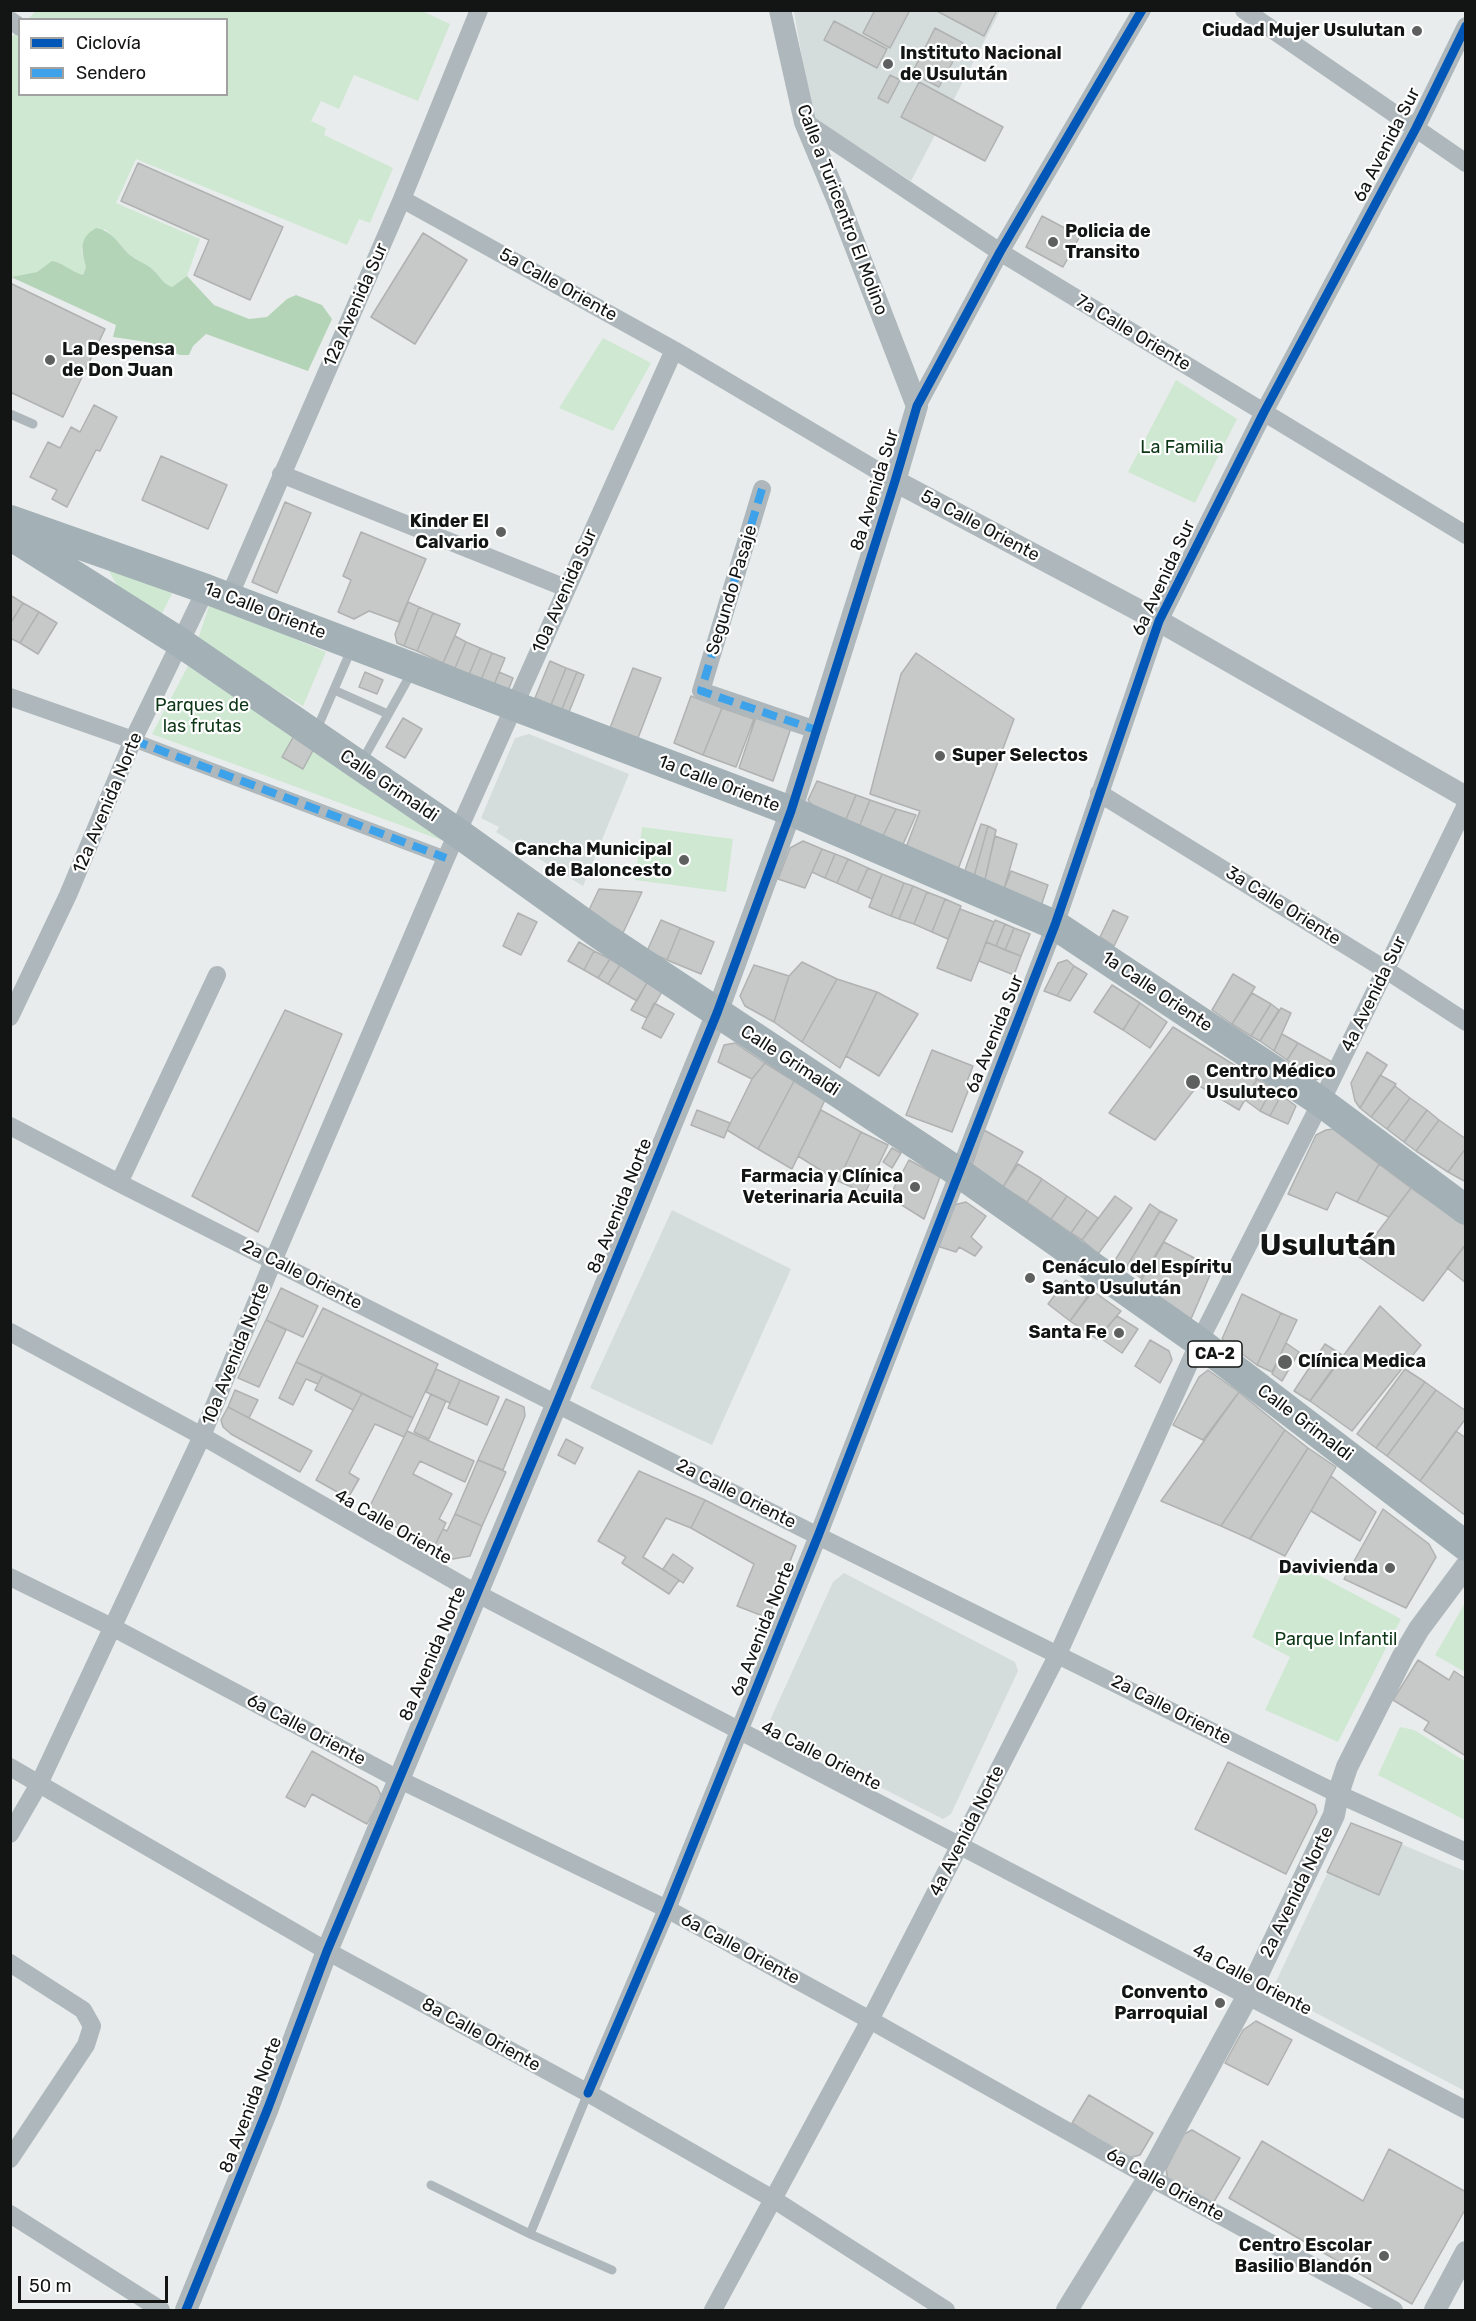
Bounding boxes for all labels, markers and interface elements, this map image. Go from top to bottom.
legend [18,18,228,96]
place label: Ciudad Mujer Usulutan [1202,20,1405,42]
marker: Ciudad Mujer Usulutan [1410,24,1424,38]
text: Ciclovía [76,32,141,54]
place label: Instituto Nacional de Usulután [900,43,1062,86]
marker: Instituto Nacional de Usulután [881,57,895,71]
text: Sendero [76,62,146,84]
street label: 6a Avenida Sur [1349,84,1425,206]
street label: Calle a Turicentro El Molino [792,102,892,318]
place label: Policia de Transito [1065,221,1151,264]
marker: Policia de Transito [1046,235,1060,249]
street label: 12a Avenida Sur [319,240,393,370]
street label: 5a Calle Oriente [495,244,621,326]
street label: 7a Calle Oriente [1072,290,1194,376]
place label: La Despensa de Don Juan [62,339,175,382]
marker: La Despensa de Don Juan [43,353,57,367]
street label: 8a Avenida Sur [846,426,904,554]
park label: La Familia [1140,437,1224,459]
street label: 5a Calle Oriente [917,486,1043,566]
place label: Kinder El Calvario [410,511,489,554]
street label: 6a Avenida Sur [1128,517,1200,639]
street label: Segundo Pasaje [702,523,762,657]
marker: Kinder El Calvario [494,525,508,539]
street label: 10a Avenida Sur [528,525,602,657]
street label: 1a Calle Oriente [201,578,329,644]
park label: Parques de las frutas [155,695,249,738]
street label: 12a Avenida Norte [69,729,147,877]
street label: Calle Grimaldi [336,745,442,827]
place label: Super Selectos [952,745,1088,767]
marker: Super Selectos [933,749,947,763]
street label: 1a Calle Oriente [655,751,783,817]
place label: Cancha Municipal de Baloncesto [514,839,672,882]
marker: Cancha Municipal de Baloncesto [677,853,691,867]
street label: 3a Calle Oriente [1221,862,1345,950]
street label: 4a Avenida Sur [1337,933,1411,1055]
street label: 1a Calle Oriente [1098,947,1216,1037]
street label: 6a Avenida Sur [961,972,1029,1096]
street label: Calle Grimaldi [736,1021,844,1101]
place label: Centro Médico Usuluteco [1206,1061,1336,1104]
marker: Centro Médico Usuluteco [1184,1073,1202,1091]
street label: 8a Avenida Norte [583,1135,657,1277]
place label: Farmacia y Clínica Veterinaria Acuila [741,1166,903,1208]
marker: Farmacia y Clínica Veterinaria Acuila [908,1180,922,1194]
district label: Usulután [1260,1228,1396,1264]
street label: 2a Calle Oriente [239,1236,365,1314]
place label: Cenáculo del Espíritu Santo Usulután [1042,1257,1232,1300]
marker: Cenáculo del Espíritu Santo Usulután [1023,1271,1037,1285]
street label: 10a Avenida Norte [198,1280,274,1428]
place label: Santa Fe [1028,1322,1107,1344]
marker: Santa Fe [1112,1326,1126,1340]
road number: CA-2 [1188,1341,1242,1367]
place label: Clínica Medica [1298,1351,1426,1373]
marker: Clínica Medica [1276,1353,1294,1371]
street label: Calle Grimaldi [1253,1380,1357,1466]
street label: 2a Calle Oriente [673,1455,799,1533]
street label: 4a Calle Oriente [330,1485,456,1569]
place label: Davivienda [1279,1557,1378,1579]
street label: 6a Avenida Norte [726,1558,800,1700]
marker: Davivienda [1383,1561,1397,1575]
street label: 8a Avenida Norte [395,1583,471,1725]
park label: Parque Infantil [1275,1629,1397,1651]
street label: 2a Calle Oriente [1108,1671,1234,1749]
street label: 6a Calle Oriente [243,1690,369,1770]
street label: 4a Calle Oriente [757,1716,885,1796]
street label: 4a Avenida Norte [925,1762,1009,1900]
street label: 2a Avenida Norte [1256,1823,1338,1961]
street label: 6a Calle Oriente [677,1909,803,1989]
street label: 4a Calle Oriente [1189,1939,1315,2021]
place label: Convento Parroquial [1114,1982,1208,2024]
street label: 8a Calle Oriente [418,1993,544,2077]
marker: Convento Parroquial [1213,1996,1227,2010]
street label: 8a Avenida Norte [215,2034,287,2176]
street label: 6a Calle Oriente [1102,2144,1228,2226]
place label: Centro Escolar Basilio Blandón [1235,2235,1372,2278]
marker: Centro Escolar Basilio Blandón [1377,2249,1391,2263]
scale bar [21,2264,171,2302]
text: 50 m [29,2275,72,2297]

